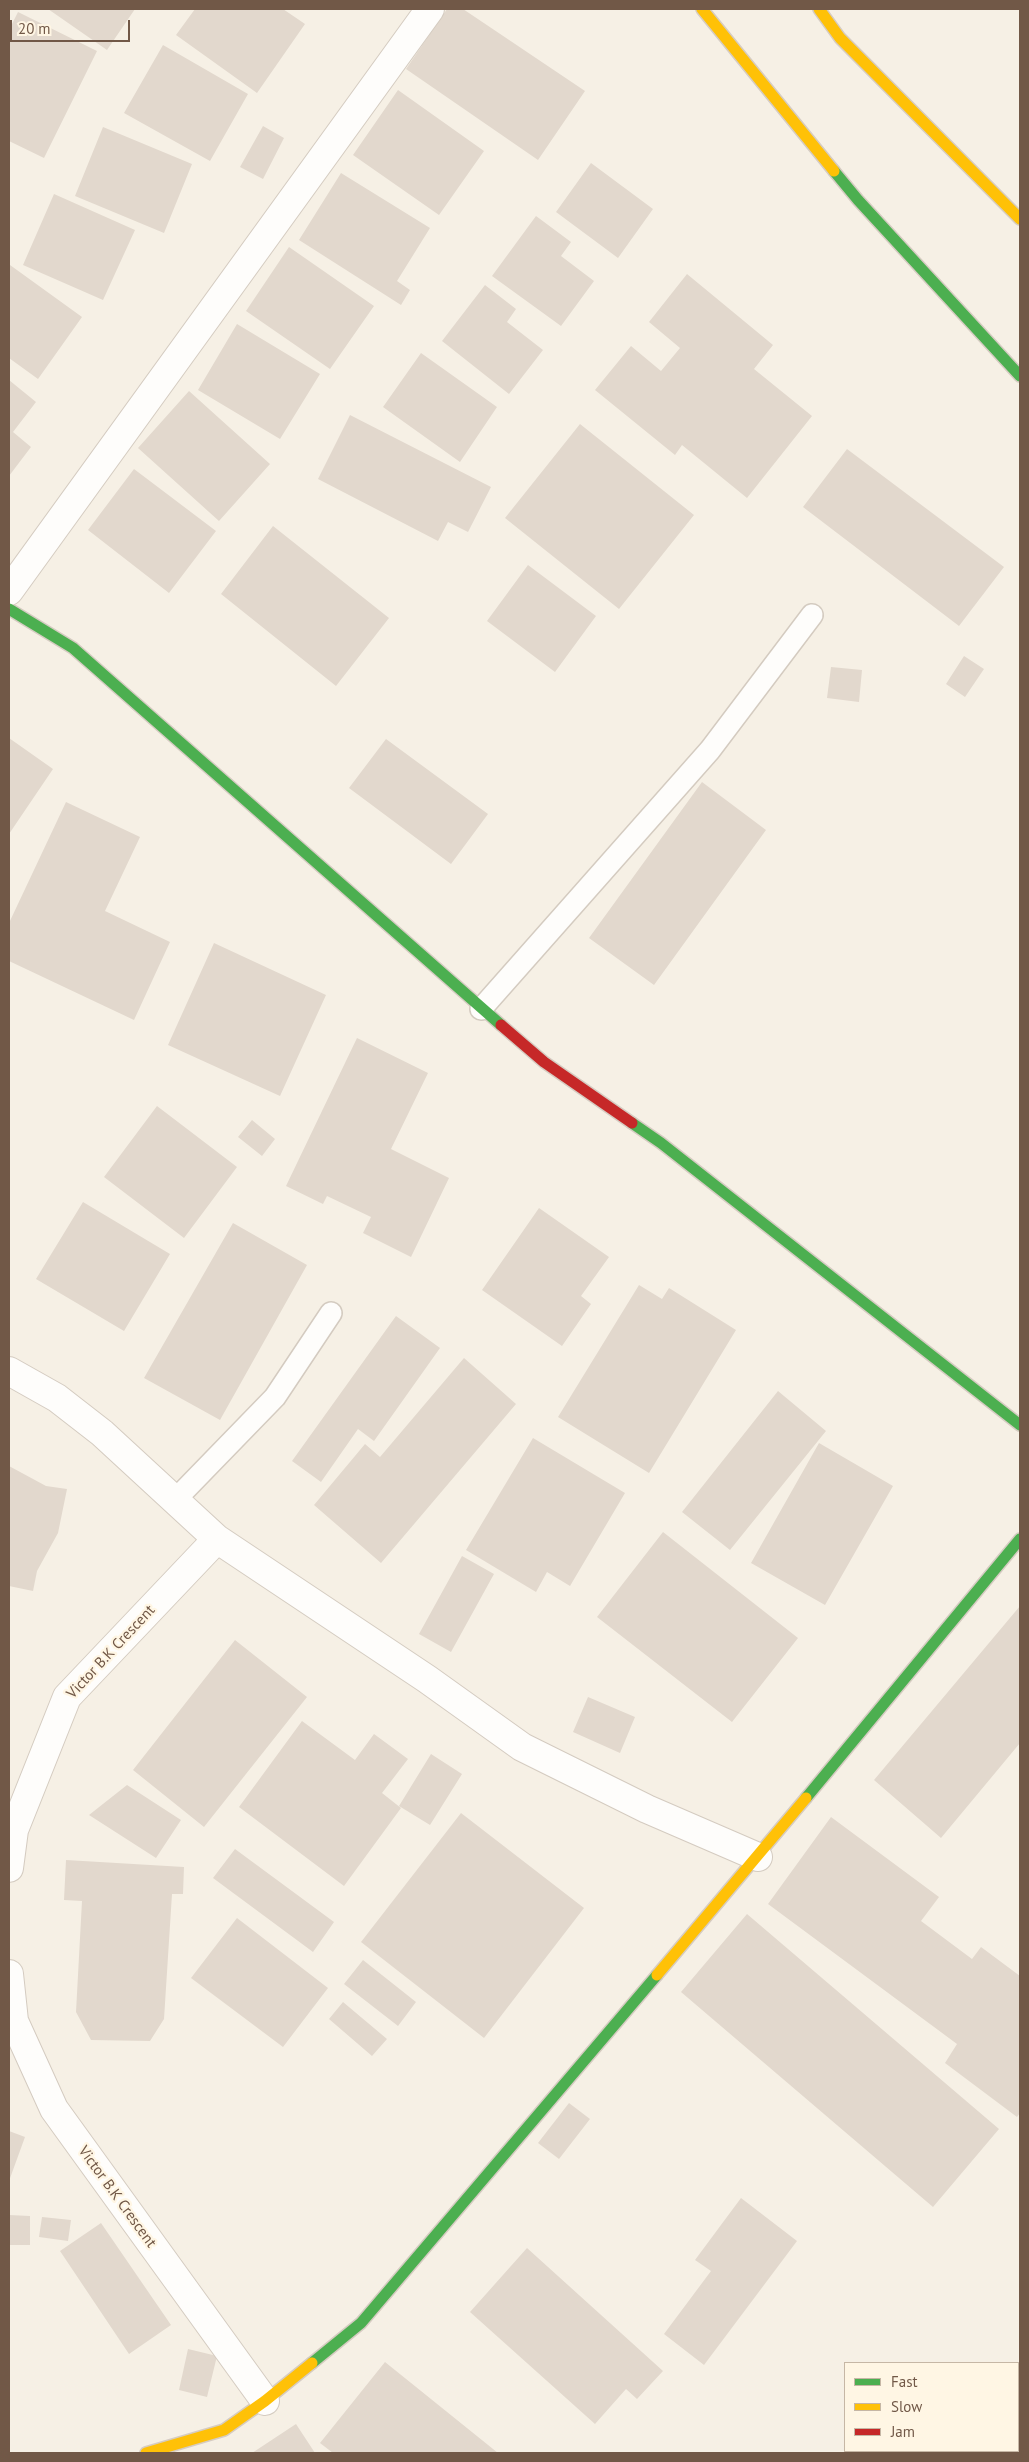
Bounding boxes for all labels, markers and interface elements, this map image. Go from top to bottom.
scale bar [12,10,132,42]
text: 20 m [18,19,51,38]
street label: Victor B.K Crescent [63,1602,159,1702]
street label: Victor B.K Crescent [74,2143,160,2251]
legend [844,2362,1019,2452]
text: Fast [891,2372,918,2391]
text: Slow [891,2397,922,2416]
text: Jam [891,2422,915,2441]

